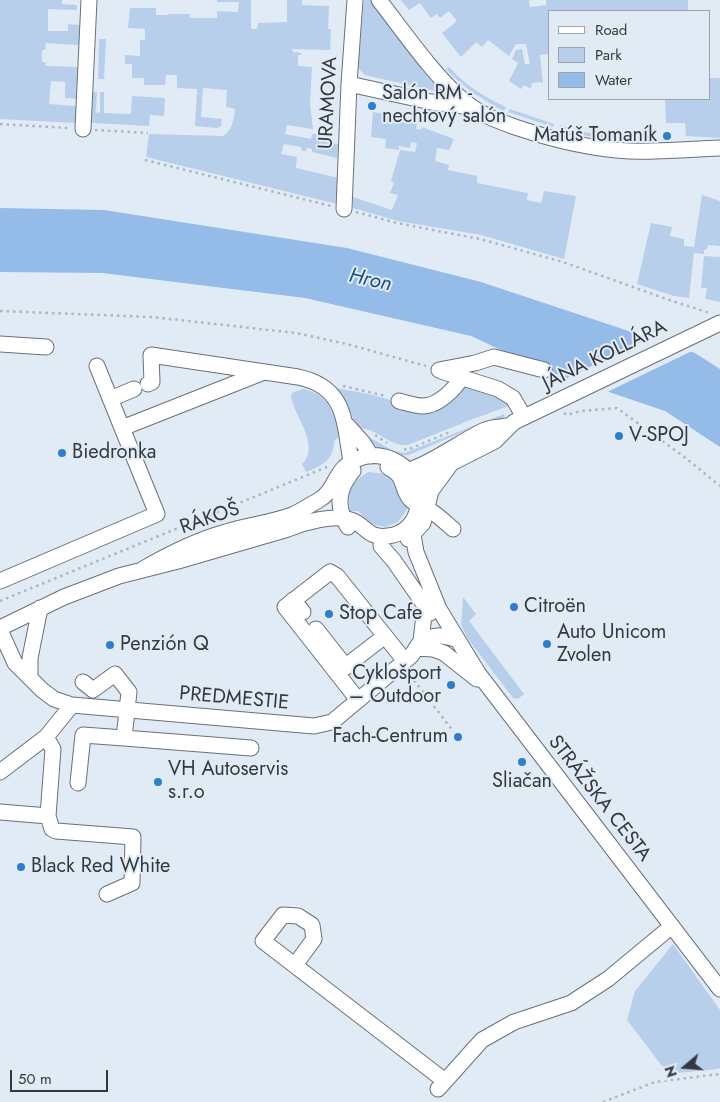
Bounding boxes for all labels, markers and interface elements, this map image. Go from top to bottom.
legend [548,10,710,100]
text: Road [595,19,627,41]
text: Park [595,44,622,66]
street label: URAMOVA [315,56,343,150]
text: Water [595,69,632,91]
place label: Salón RM - nechtový salón [382,82,506,129]
marker: Salón RM - nechtový salón [366,100,378,112]
place label: Matúš Tomaník [534,124,657,148]
marker: Matúš Tomaník [661,130,673,142]
water label: Hron [346,264,394,298]
street label: JÁNA KOLLÁRA [539,316,671,396]
place label: V-SPOJ [629,424,689,448]
marker: V-SPOJ [613,430,625,442]
place label: Biedronka [72,441,156,465]
marker: Biedronka [56,447,68,459]
street label: RÁKOŠ [177,498,243,540]
place label: Citroën [524,595,586,619]
marker: Citroën [508,601,520,613]
place label: Stop Cafe [339,602,422,626]
marker: Stop Cafe [323,608,335,620]
place label: Auto Unicom Zvolen [557,621,666,668]
place label: Penzión Q [120,633,209,657]
marker: Auto Unicom Zvolen [541,638,553,650]
marker: Penzión Q [104,639,116,651]
place label: Cyklošport – Outdoor [349,662,441,709]
marker: Cyklošport – Outdoor [445,679,457,691]
street label: PREDMESTIE [178,682,290,716]
place label: Fach-Centrum [332,725,448,749]
marker: Fach-Centrum [452,731,464,743]
street label: STRÁŽSKA CESTA [542,731,656,867]
marker: Sliačan [516,756,528,768]
place label: VH Autoservis s.r.o [168,758,288,805]
place label: Sliačan [492,770,552,794]
marker: VH Autoservis s.r.o [152,776,164,788]
place label: Black Red White [31,855,170,879]
marker: Black Red White [15,861,27,873]
north arrow [660,1042,710,1092]
scale bar [12,1060,110,1092]
text: N [660,1063,682,1080]
text: 50 m [18,1068,52,1090]

